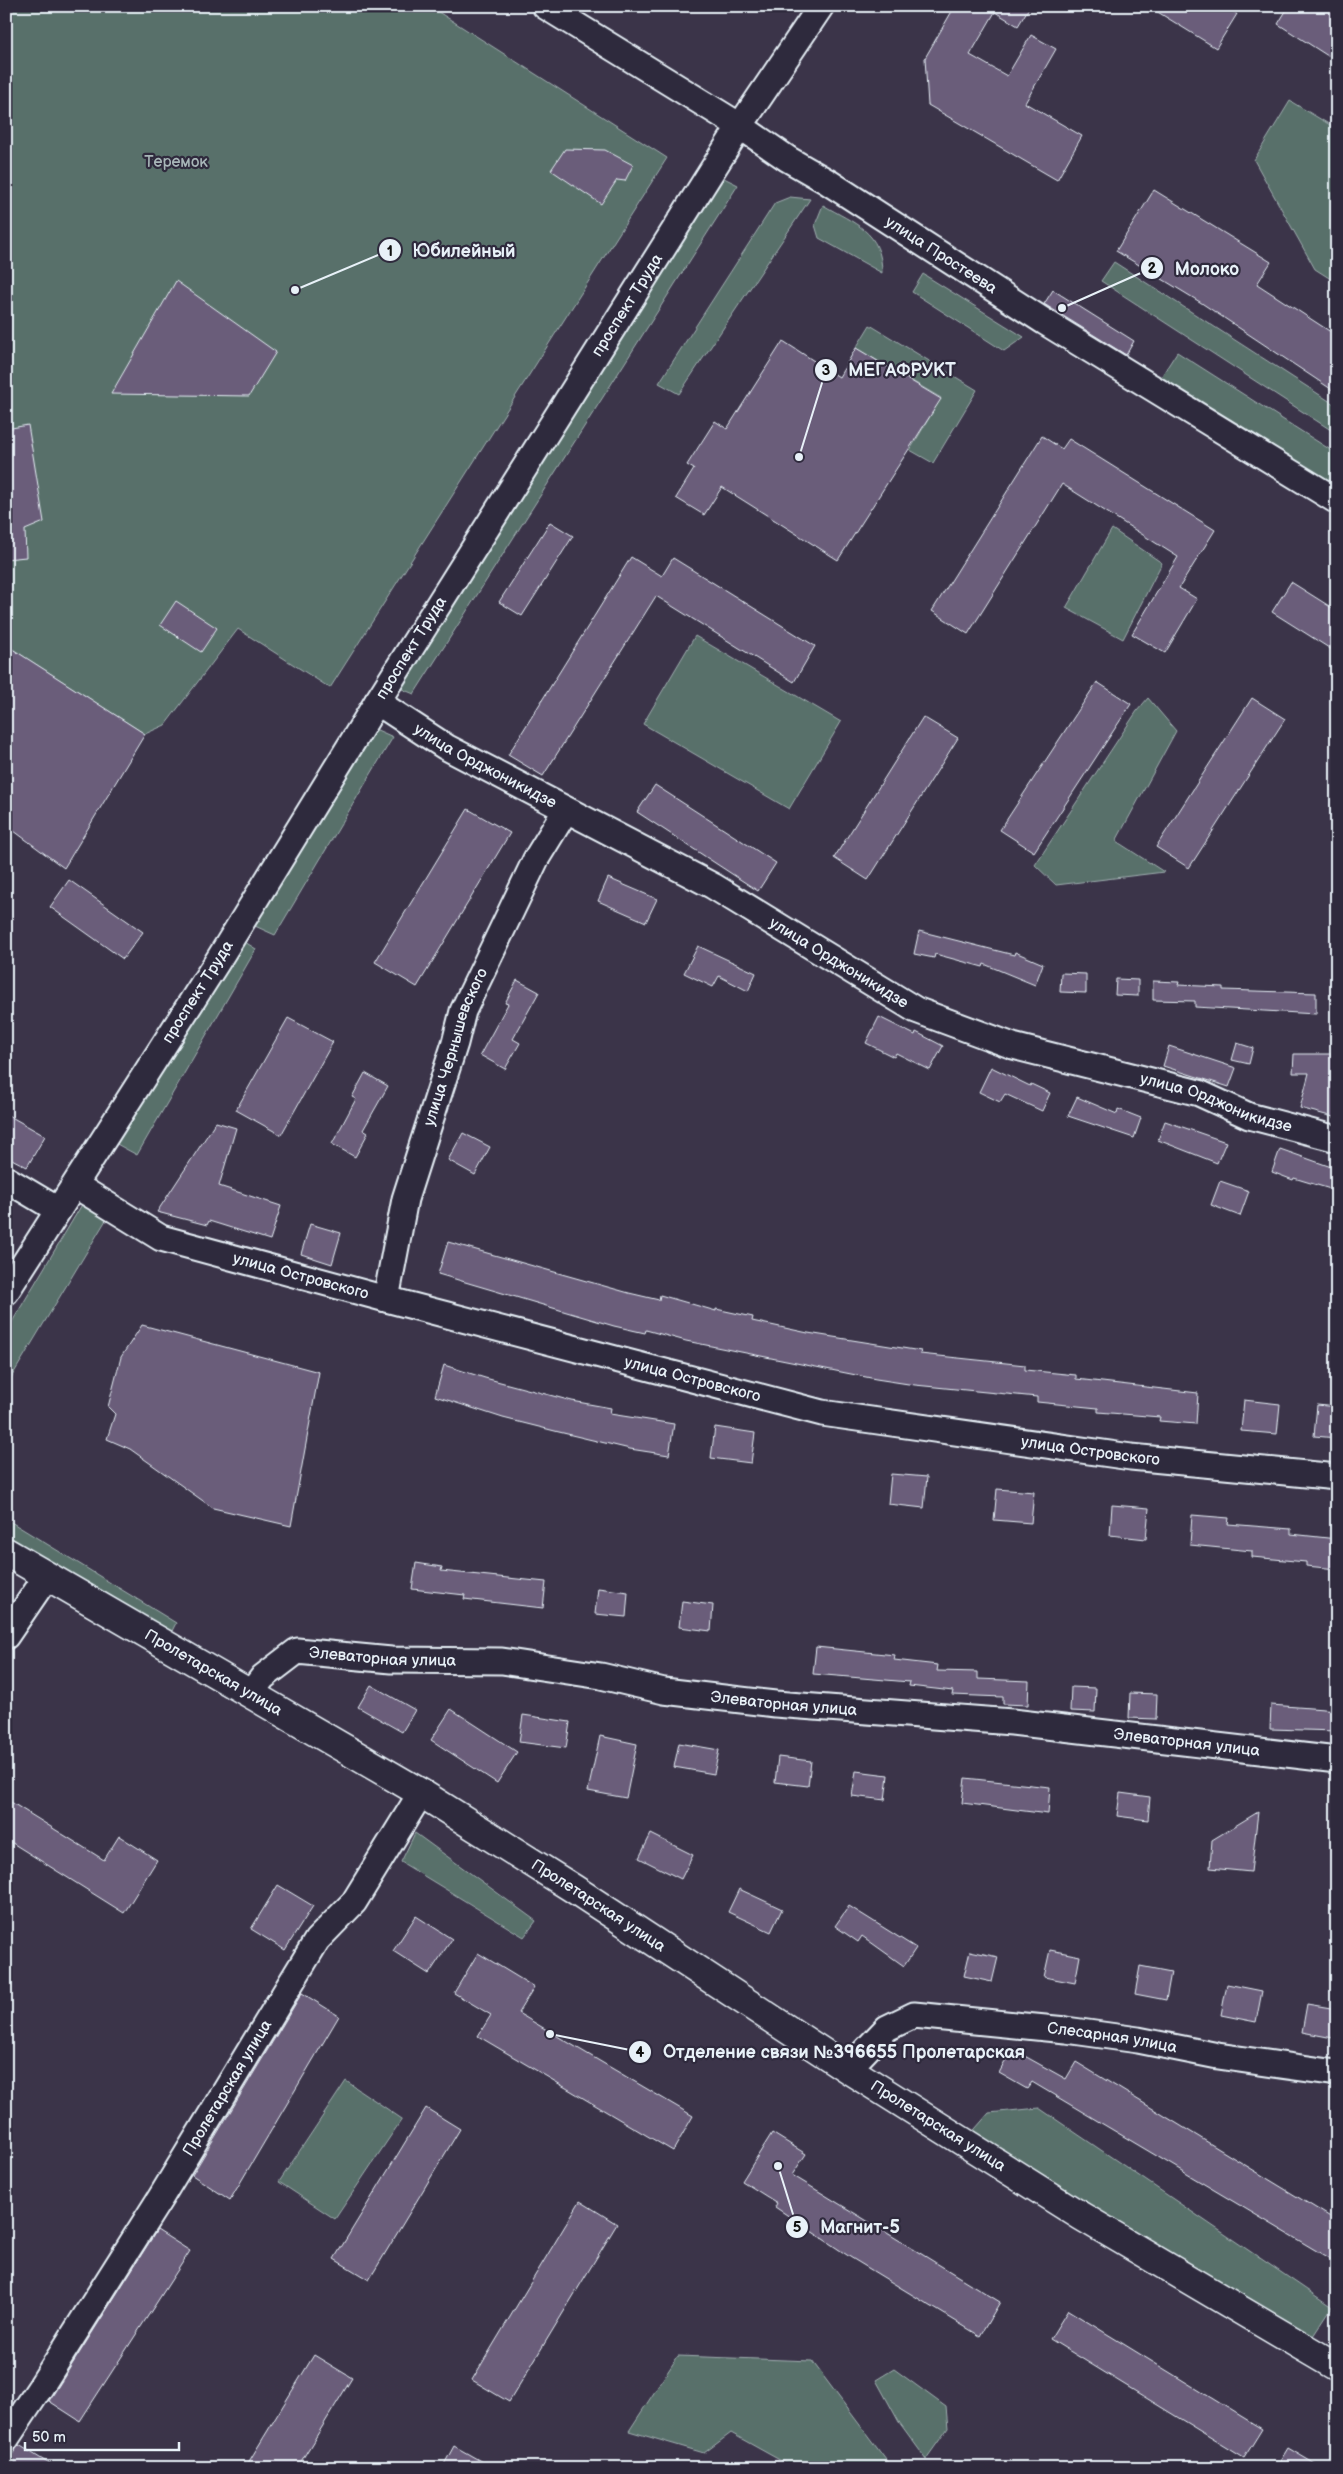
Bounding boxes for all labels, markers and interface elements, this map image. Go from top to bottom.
park label: Теремок [144,153,208,172]
street label: улица Простеева [882,212,1001,298]
callout: Юбилейный [377,234,525,267]
text: Юбилейный [413,241,515,262]
text: 1 [387,242,393,261]
street label: проспект Труда [588,250,667,360]
callout: Молоко [1140,252,1249,285]
text: 2 [1148,259,1157,278]
text: Молоко [1175,259,1239,280]
callout: МЕГАФРУКТ [813,353,966,386]
text: МЕГАФРУКТ [848,360,956,381]
text: 3 [822,361,831,380]
street label: проспект Труда [372,592,451,703]
street label: улица Орджоникидзе [411,719,560,812]
street label: улица Орджоникидзе [766,913,912,1013]
street label: проспект Труда [158,937,238,1047]
street label: улица Чернышевского [419,965,492,1128]
street label: улица Орджоникидзе [1138,1069,1294,1136]
street label: улица Островского [231,1248,371,1303]
street label: улица Островского [622,1352,763,1406]
street label: улица Островского [1020,1432,1161,1469]
street label: Пролетарская улица [141,1625,286,1720]
street label: Элеваторная улица [308,1643,457,1670]
street label: Элеваторная улица [709,1687,858,1720]
street label: Элеваторная улица [1113,1724,1262,1760]
street label: Пролетарская улица [528,1855,669,1956]
street label: Пролетарская улица [179,2016,276,2160]
street label: Слесарная улица [1046,2019,1179,2057]
callout: Отделение связи №396655 Пролетарская [628,2035,1035,2068]
text: Отделение связи №396655 Пролетарская [663,2042,1025,2063]
text: 4 [636,2043,645,2062]
street label: Пролетарская улица [867,2076,1010,2176]
callout: Магнит-5 [785,2210,910,2243]
text: Магнит-5 [820,2217,900,2238]
text: 5 [793,2218,802,2237]
scale bar [25,2419,179,2451]
text: 50 m [32,2428,66,2447]

